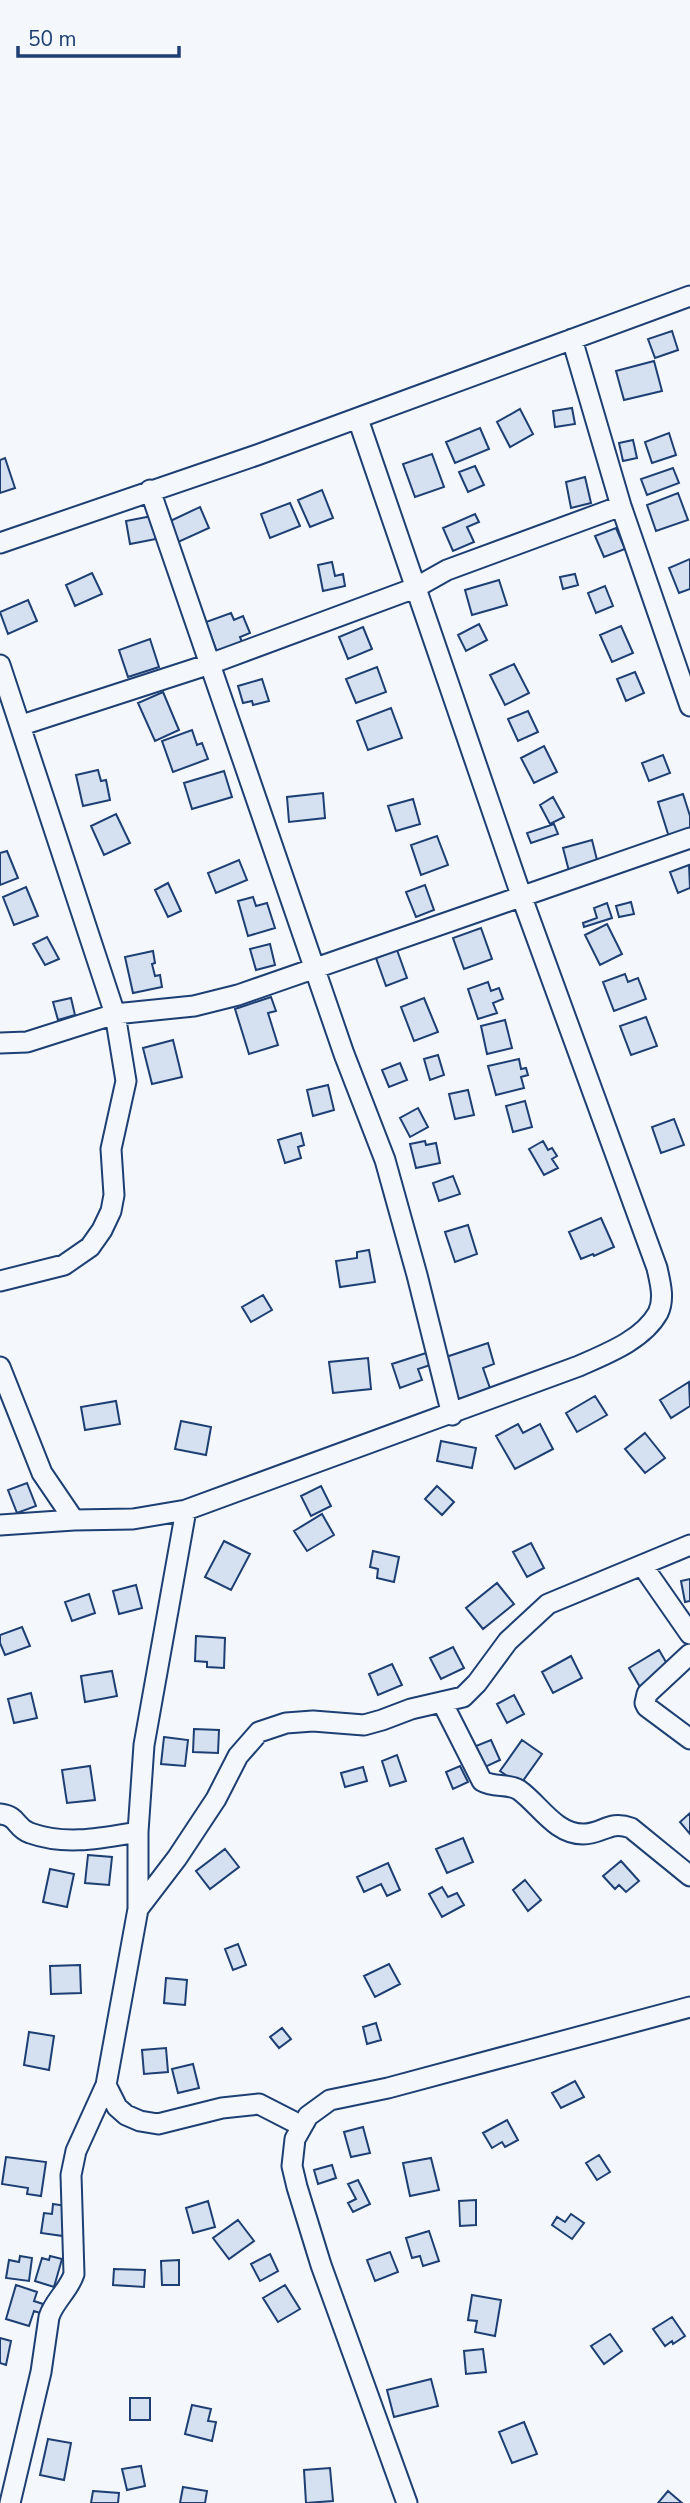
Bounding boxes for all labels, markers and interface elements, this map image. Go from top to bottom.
scale bar [18,14,178,58]
text: 50 m [28,25,77,53]

